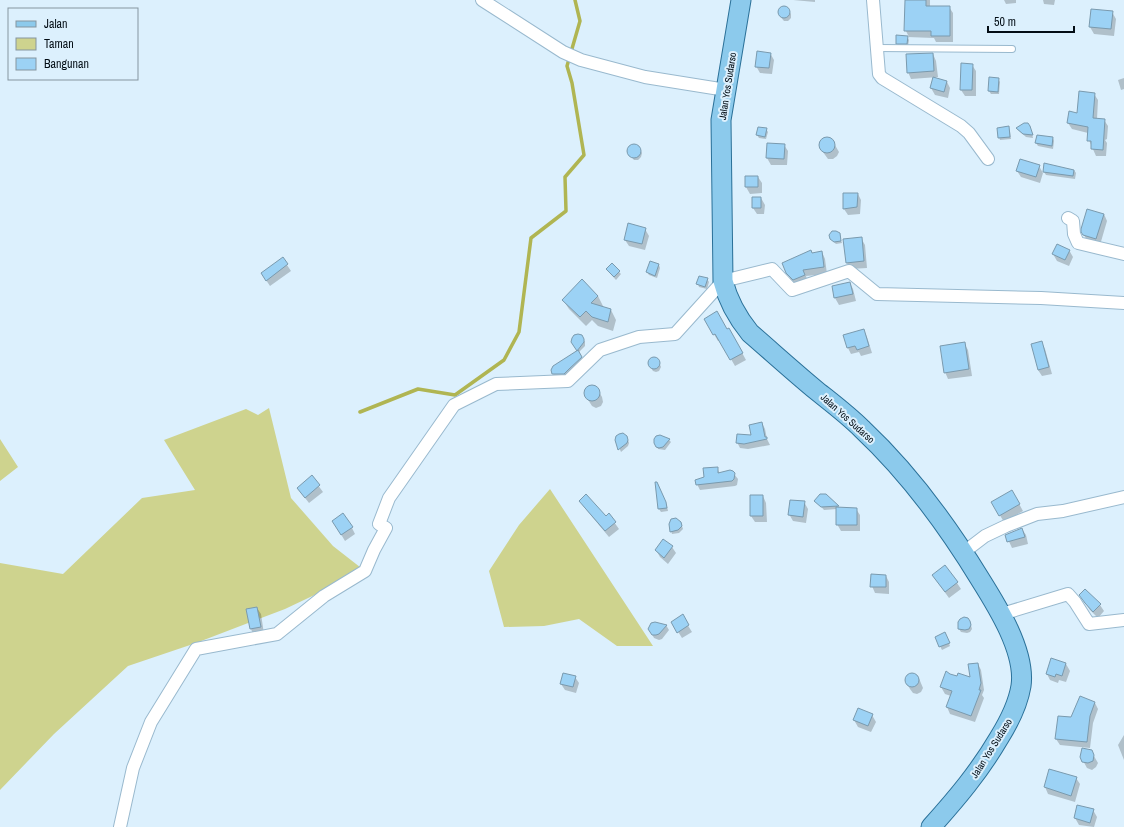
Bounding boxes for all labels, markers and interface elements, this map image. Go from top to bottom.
legend [8,8,138,80]
scale bar [988,8,1074,34]
text: 50 m [994,14,1016,30]
text: Jalan [44,16,68,32]
text: Taman [44,36,74,52]
street label: Jalan Yos Sudarso [716,51,739,121]
text: Bangunan [44,56,89,72]
street label: Jalan Yos Sudarso [818,391,878,446]
street label: Jalan Yos Sudarso [968,716,1015,781]

